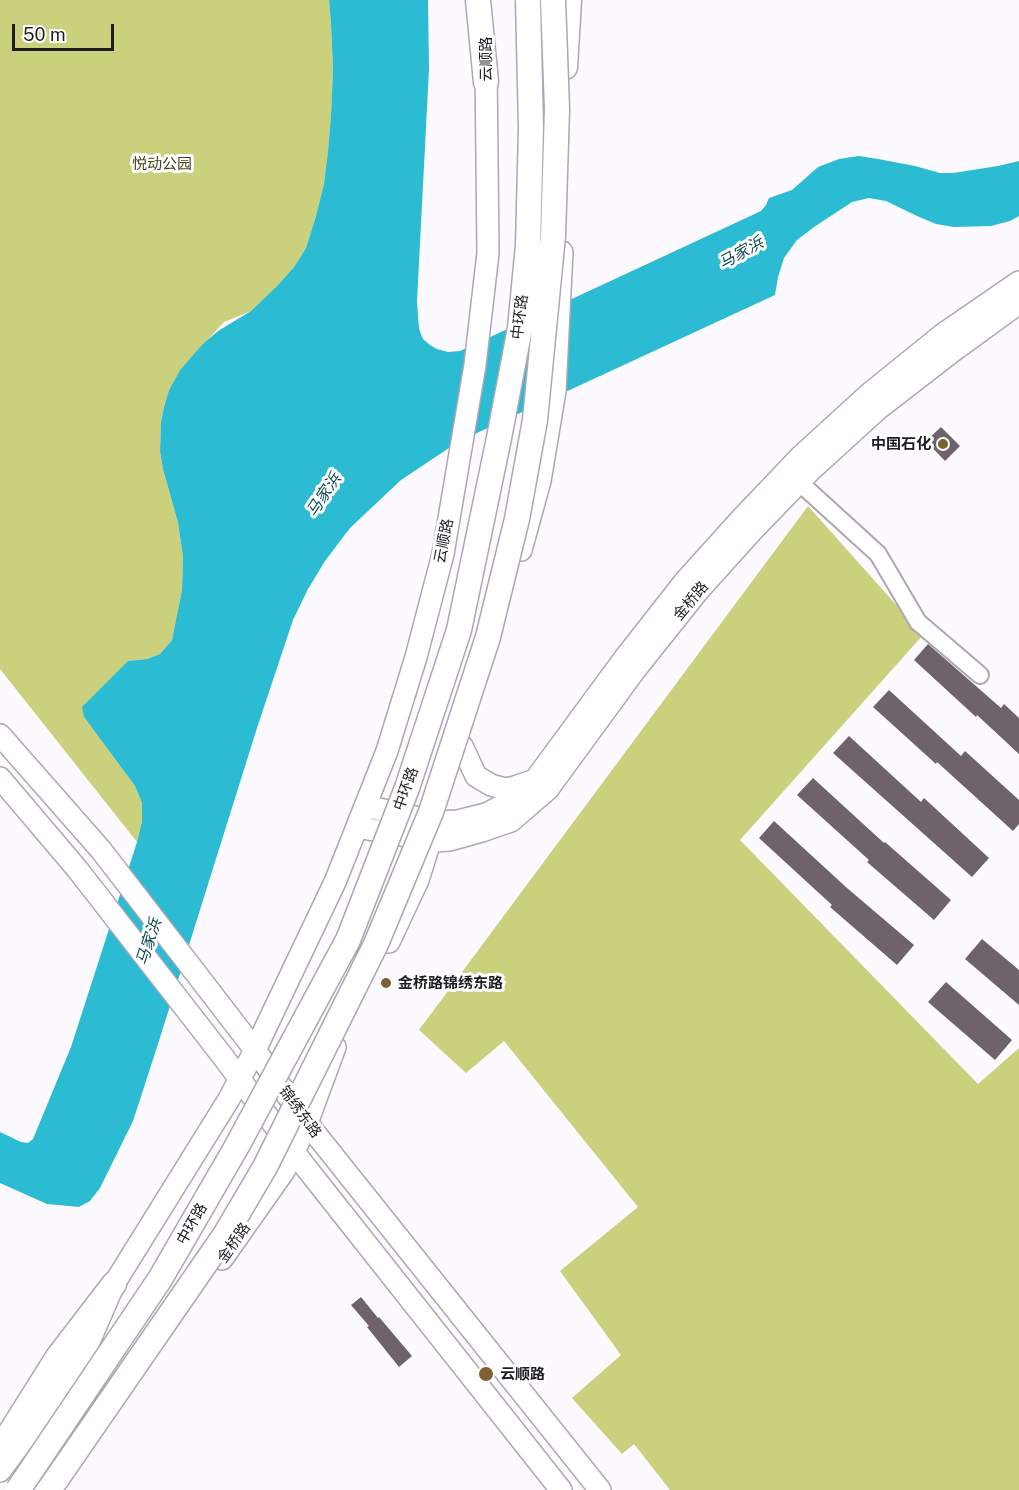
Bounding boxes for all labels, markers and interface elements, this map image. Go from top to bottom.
scale bar [15,12,117,50]
text: 50 m [23,24,66,45]
street label: 云顺路 [477,37,495,81]
park label: 悦动公园 [132,155,192,173]
water label: 马家浜 [715,233,767,273]
street label: 中环路 [508,294,532,340]
place label: 中国石化 [871,435,931,453]
marker: 中国石化 [936,437,950,451]
water label: 马家浜 [303,470,345,520]
street label: 云顺路 [431,517,457,565]
street label: 金桥路 [670,578,712,624]
street label: 中环路 [390,765,422,813]
water label: 马家浜 [132,916,166,968]
place label: 金桥路锦绣东路 [398,974,503,992]
marker: 金桥路锦绣东路 [379,976,393,990]
street label: 锦绣东路 [275,1082,325,1142]
street label: 中环路 [173,1200,211,1248]
street label: 金桥路 [214,1219,254,1267]
marker: 云顺路 [477,1365,495,1383]
place label: 云顺路 [500,1365,545,1383]

